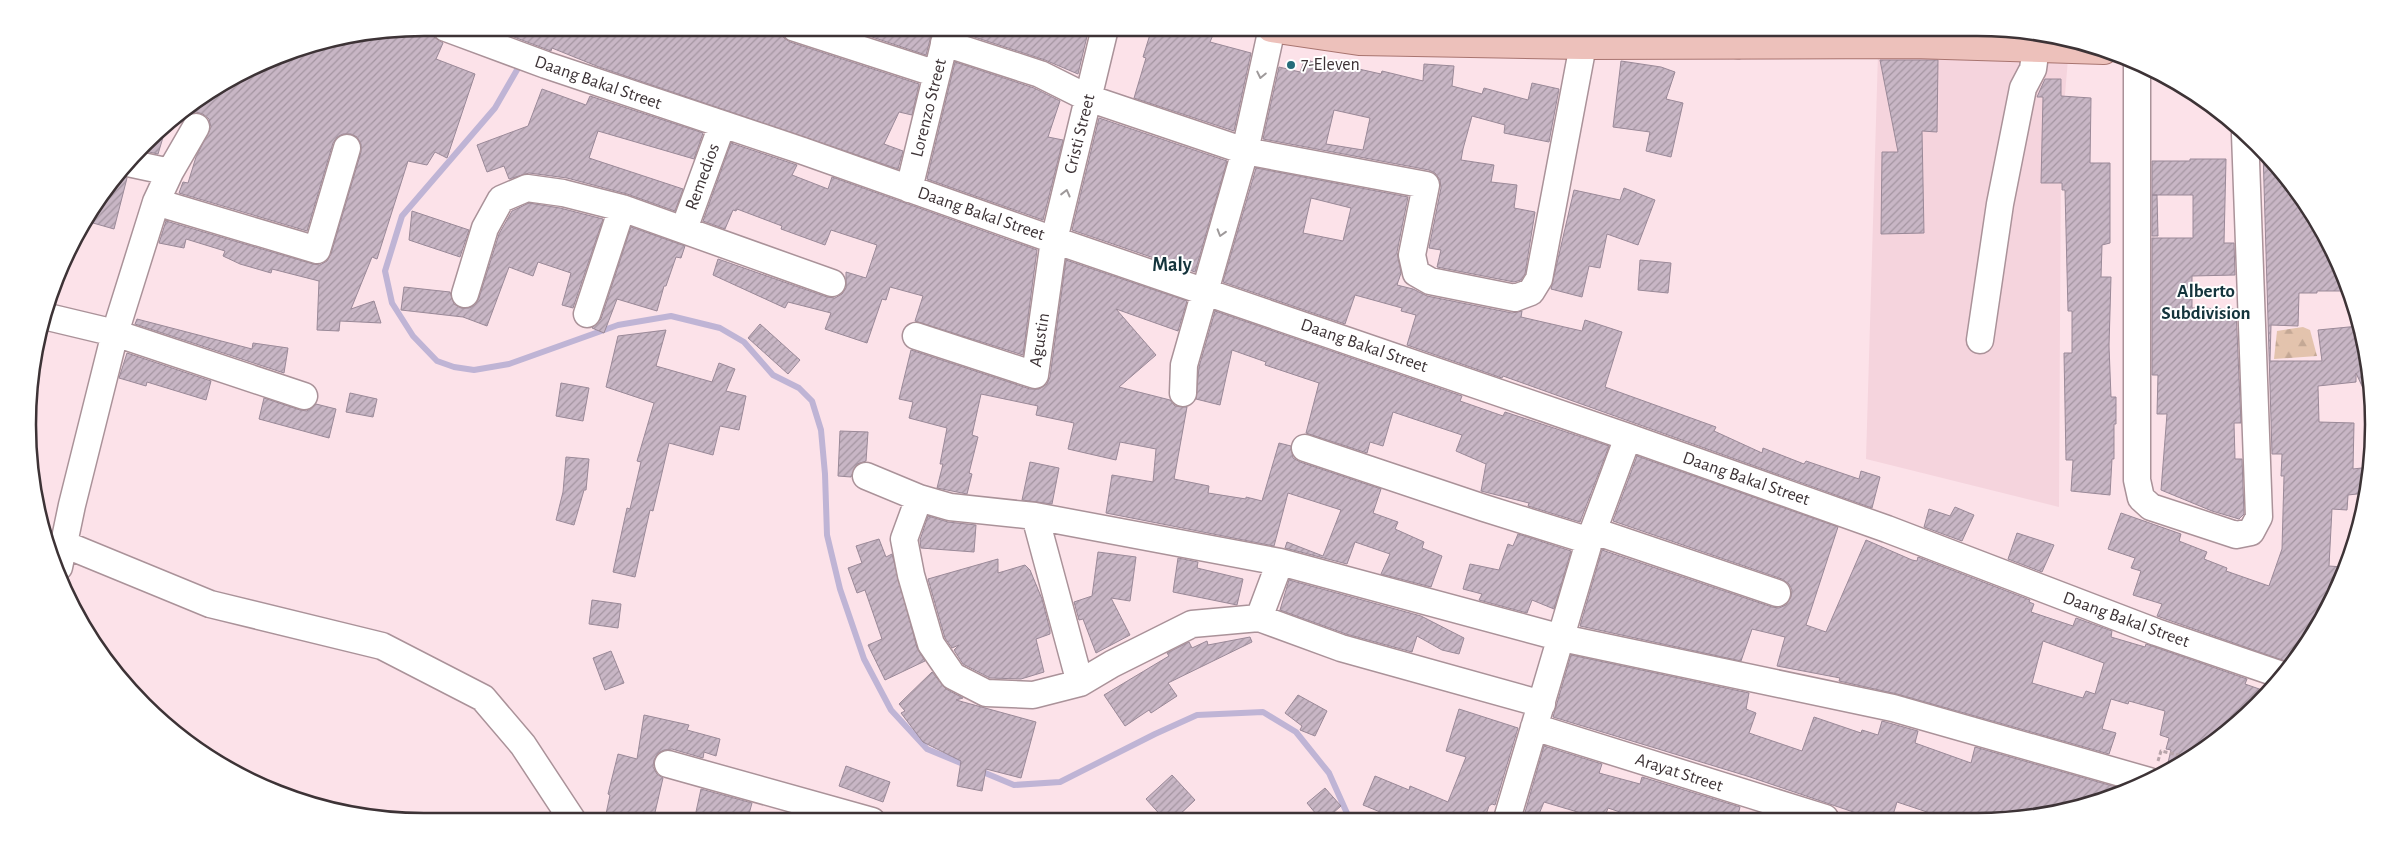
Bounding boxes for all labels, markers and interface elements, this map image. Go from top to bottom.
street label: Daang Bakal Street [532,53,664,113]
place label: 7-Eleven [1301,56,1360,74]
street label: Lorenzo Street [908,57,950,159]
marker: 7-Eleven [1285,59,1297,71]
one-way arrow [1256,71,1267,80]
street label: Cristi Street [1061,92,1099,176]
street label: Remedios [683,141,723,213]
street label: Daang Bakal Street [915,184,1047,244]
one-way arrow [1060,188,1071,197]
one-way arrow [1216,228,1226,236]
district label: Maly [1152,255,1192,275]
district label: Alberto Subdivision [2161,282,2251,323]
street label: Agustin [1027,312,1053,368]
street label: Daang Bakal Street [1298,316,1430,376]
street label: Daang Bakal Street [1680,449,1812,509]
street label: Daang Bakal Street [2060,589,2192,651]
street label: Arayat Street [1633,750,1725,796]

